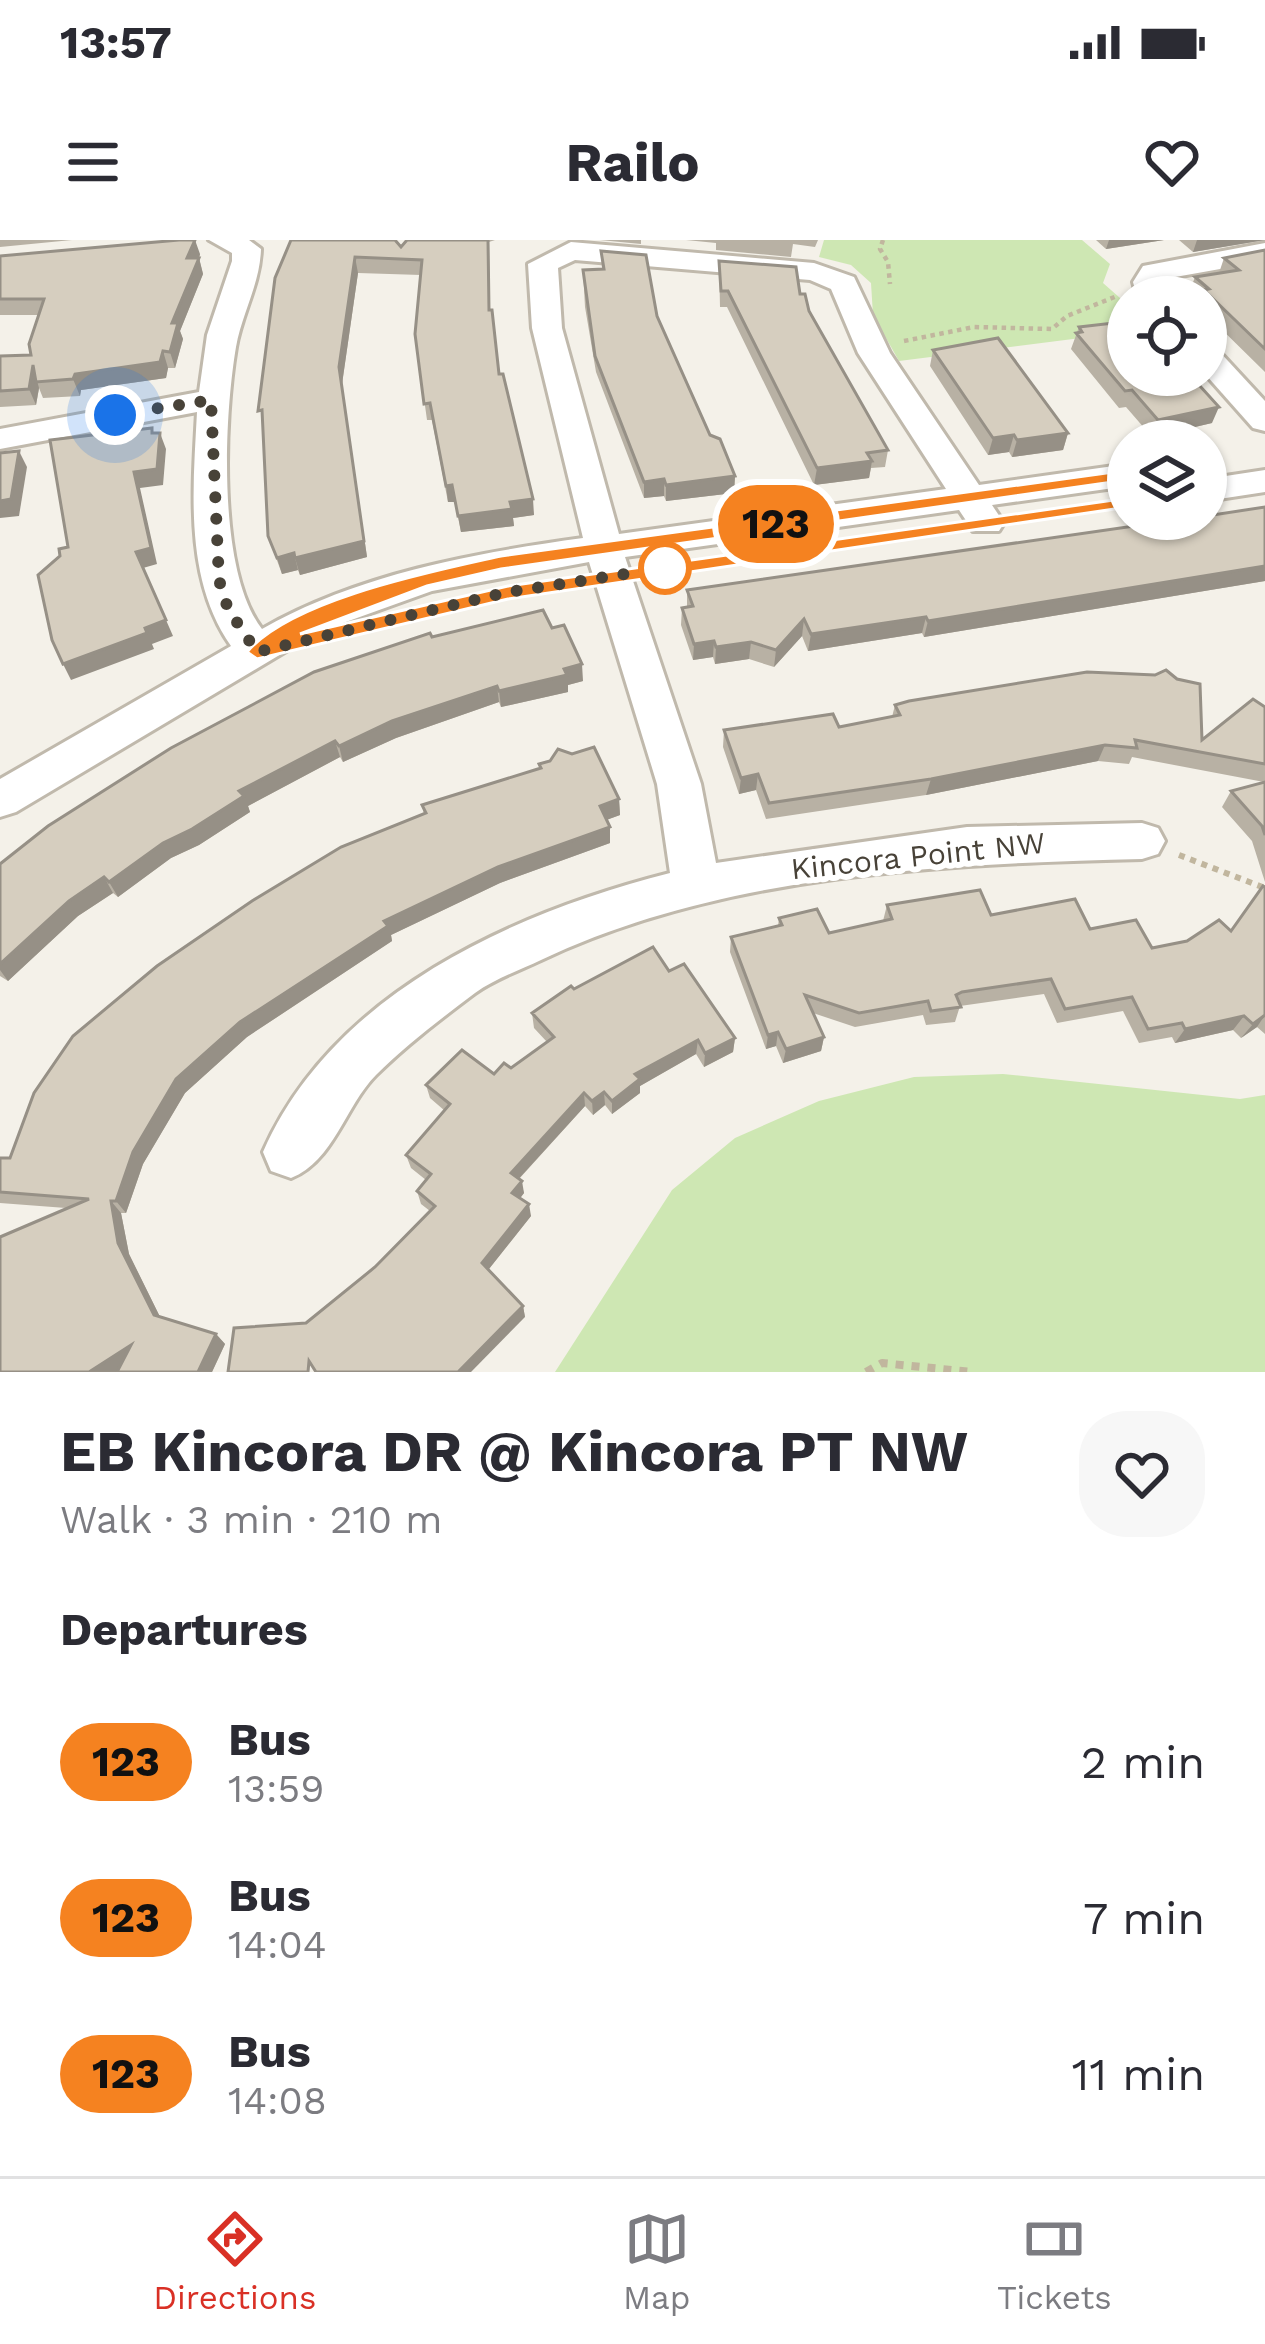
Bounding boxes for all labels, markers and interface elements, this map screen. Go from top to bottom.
text: 13:57 [60,16,172,69]
icon: menu [60,129,126,195]
icon: heart [1139,129,1205,195]
text: Railo [565,131,700,194]
map controls [1107,276,1227,540]
button: locate [1107,276,1227,396]
your location [85,385,145,445]
button: layers [1107,420,1227,540]
line badge: 123 [707,485,845,563]
text: 123 [742,499,810,548]
unlabelled marker [640,543,690,593]
street label: Kincora Point NW [789,825,1047,886]
button: heart [1079,1411,1205,1537]
text: EB Kincora DR @ Kincora PT NW [60,1418,968,1485]
text: Walk · 3 min · 210 m [60,1497,442,1542]
text: Departures [60,1603,308,1656]
text: Bus [228,1713,311,1766]
text: 2 min [1081,1736,1205,1789]
text: 123 [92,1737,160,1786]
text: 13:59 [228,1766,324,1811]
text: Bus [228,1869,311,1922]
text: 7 min [1083,1892,1205,1945]
text: 123 [92,1893,160,1942]
text: 14:04 [228,1922,327,1967]
text: Bus [228,2025,311,2078]
text: 11 min [1072,2048,1205,2101]
text: 123 [92,2049,160,2098]
text: 14:08 [228,2078,327,2123]
tab: Directions [153,2206,316,2317]
tab: Map [623,2206,690,2317]
tab: Tickets [997,2206,1112,2317]

